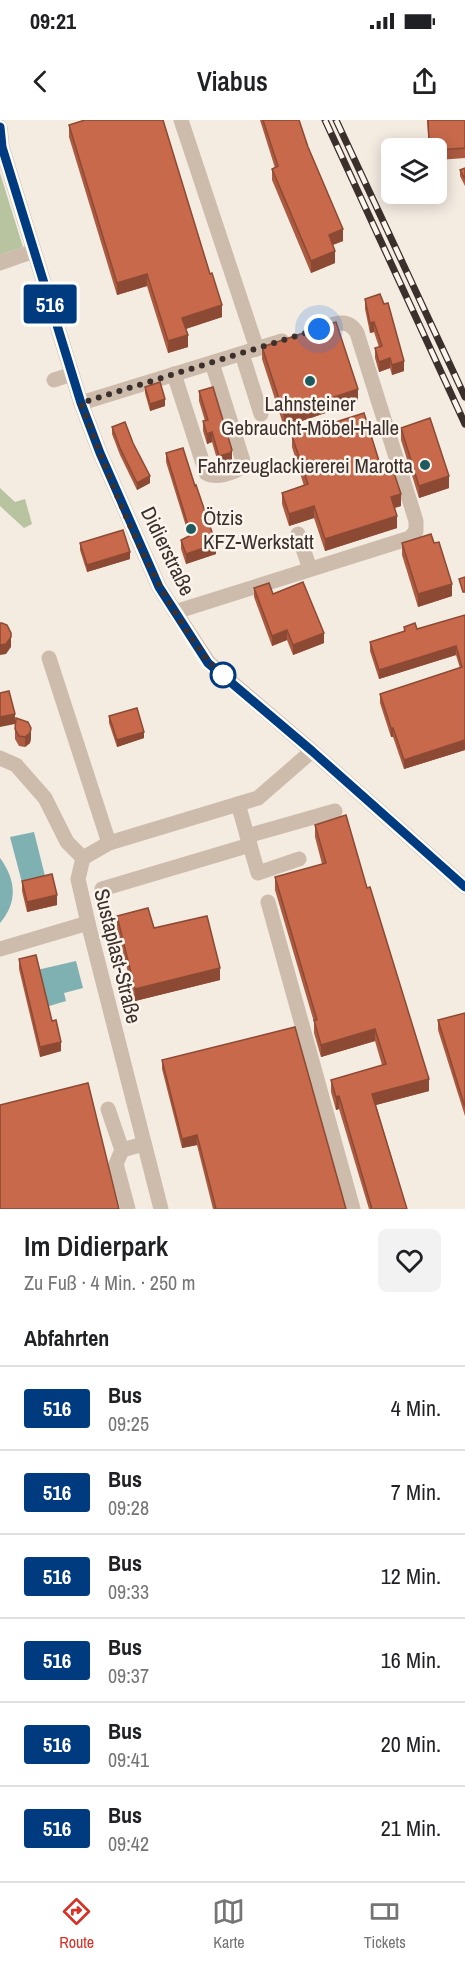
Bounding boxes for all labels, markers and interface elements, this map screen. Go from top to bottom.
text: 09:21 [30,6,76,36]
text: Viabus [197,63,268,99]
icon: back [24,65,57,98]
icon: share [408,65,441,98]
map controls [381,138,447,204]
button: layers [381,138,447,204]
line badge: 516 [16,284,84,324]
text: 516 [36,290,64,319]
your location [304,314,334,344]
marker: Lahnsteiner Gebraucht-Möbel-Halle [303,374,317,388]
place label: Lahnsteiner Gebraucht-Möbel-Halle [221,389,399,442]
place label: Fahrzeuglackiererei Marotta [198,451,413,480]
marker: Fahrzeuglackiererei Marotta [418,458,432,472]
street label: Didierstraße [134,502,202,600]
place label: Ötzis KFZ-Werkstatt [203,503,314,556]
marker: Ötzis KFZ-Werkstatt [184,522,198,536]
unlabelled marker [210,662,236,688]
street label: Sustaplast-Straße [87,886,149,1026]
text: Im Didierpark [24,1227,168,1265]
button: heart [378,1229,441,1292]
text: Zu Fuß · 4 Min. · 250 m [24,1269,195,1296]
text: Abfahrten [24,1323,109,1353]
text: Bus [108,1380,142,1410]
text: 4 Min. [391,1393,441,1423]
text: 516 [43,1394,71,1423]
text: 09:25 [108,1410,149,1437]
text: Bus [108,1464,142,1494]
text: 7 Min. [391,1477,441,1507]
text: 516 [43,1478,71,1507]
text: 09:28 [108,1494,149,1521]
text: Bus [108,1548,142,1578]
text: 12 Min. [381,1561,441,1591]
text: 516 [43,1562,71,1591]
text: 09:33 [108,1578,149,1605]
text: Bus [108,1632,142,1662]
text: 16 Min. [381,1645,441,1675]
text: 516 [43,1646,71,1675]
text: 09:37 [108,1662,149,1689]
text: Bus [108,1716,142,1746]
text: 20 Min. [381,1729,441,1759]
text: 516 [43,1730,71,1759]
text: 09:41 [108,1746,149,1773]
text: Bus [108,1800,142,1830]
text: 21 Min. [381,1813,441,1843]
text: 516 [43,1814,71,1843]
text: 09:42 [108,1830,149,1857]
tab: Route [59,1895,94,1953]
tab: Karte [212,1895,245,1953]
tab: Tickets [364,1895,406,1953]

